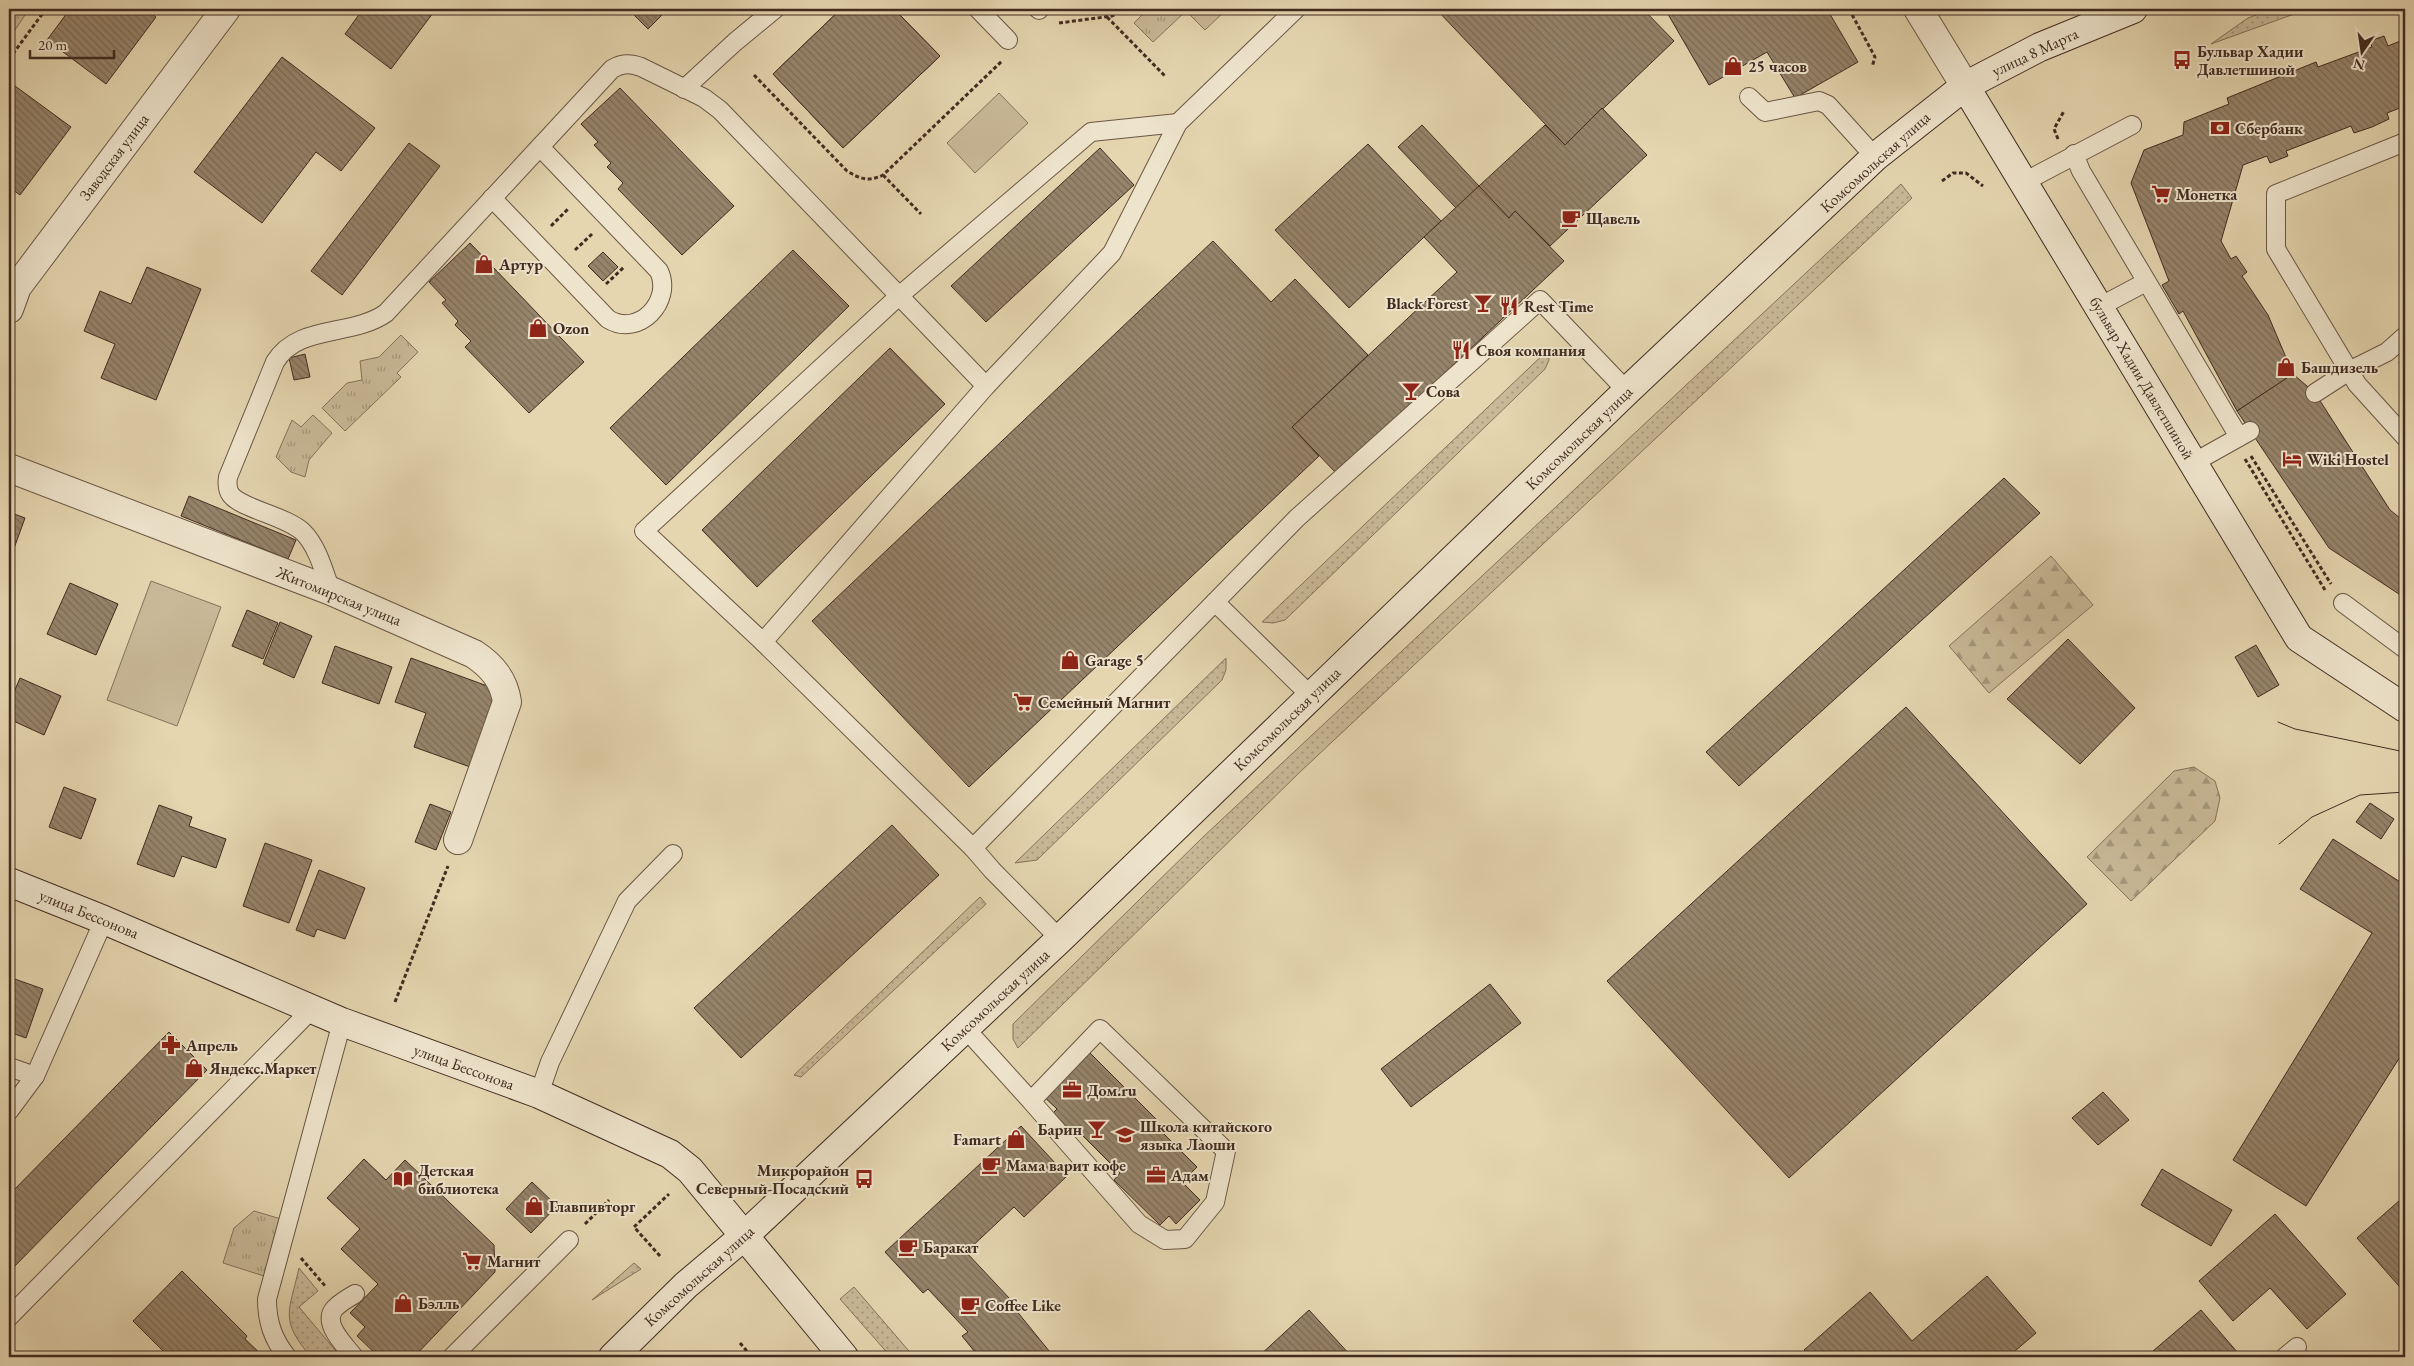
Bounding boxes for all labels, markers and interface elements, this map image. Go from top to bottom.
street label: улица 8 Марта [1988,23,2082,81]
scale bar [30,28,114,60]
north arrow [2336,28,2386,78]
text: 20 m [38,35,67,54]
place label: Бульвар Хадии Давлетшиной [2197,41,2304,80]
bus stop icon: Бульвар Хадии Давлетшиной [2171,49,2193,71]
text: N [2351,54,2367,75]
shop icon: 25 часов [1722,55,1744,77]
place label: 25 часов [1748,56,1807,77]
street label: Комсомольская улица [1815,106,1935,217]
street label: Заводская улица [74,109,154,205]
bank icon: Сбербанк [2209,117,2231,139]
place label: Сбербанк [2235,118,2303,139]
supermarket icon: Монетка [2150,183,2172,205]
place label: Монетка [2176,184,2238,205]
cafe icon: Щавель [1560,207,1582,229]
place label: Щавель [1586,208,1641,229]
shop icon: Артур [473,253,495,275]
place label: Артур [498,254,543,275]
bar icon: Black Forest [1472,292,1494,314]
place label: Black Forest [1386,293,1468,314]
street label: бульвар Хадии Давлетшиной [2085,293,2199,464]
restaurant icon: Rest Time [1498,295,1520,317]
place label: Rest Time [1524,296,1594,317]
shop icon: Ozon [527,317,549,339]
place label: Ozon [553,318,589,339]
restaurant icon: Своя компания [1450,339,1472,361]
place label: Своя компания [1476,340,1586,361]
shop icon: Башдизель [2275,356,2297,378]
place label: Башдизель [2301,357,2379,378]
bar icon: Сова [1400,380,1422,402]
place label: Сова [1426,381,1461,402]
street label: Комсомольская улица [1521,381,1638,495]
hotel icon: Wiki Hostel [2281,448,2303,470]
place label: Wiki Hostel [2307,449,2389,470]
street label: Житомирская улица [272,561,405,631]
shop icon: Garage 5 [1059,649,1081,671]
place label: Garage 5 [1085,650,1144,671]
street label: Комсомольская улица [1229,662,1346,776]
supermarket icon: Семейный Магнит [1012,691,1034,713]
place label: Семейный Магнит [1038,692,1171,713]
street label: улица Бессонова [36,884,143,944]
street label: Комсомольская улица [936,944,1054,1056]
pharmacy icon: Апрель [160,1034,182,1056]
place label: Апрель [185,1035,239,1056]
street label: улица Бессонова [411,1039,518,1095]
shop icon: Яндекс.Маркет [183,1057,205,1079]
place label: Яндекс.Маркет [208,1058,317,1079]
office icon: Дом.ru [1061,1079,1083,1101]
place label: Дом.ru [1087,1080,1137,1101]
place label: Школа китайского языка Лаоши [1139,1116,1272,1155]
bar icon: Барин [1086,1118,1108,1140]
place label: Барин [1037,1119,1082,1140]
school or university icon: Школа китайского языка Лаоши [1114,1124,1136,1146]
shop icon: Famart [1005,1128,1027,1150]
place label: Famart [953,1129,1001,1150]
cafe icon: Мама варит кофе [980,1154,1002,1176]
place label: Мама варит кофе [1006,1155,1126,1176]
place label: Детская библиотека [418,1160,500,1199]
place label: Микрорайон Северный-Посадский [696,1160,850,1199]
office icon: Адам [1145,1164,1167,1186]
place label: Адам [1170,1165,1209,1186]
library icon: Детская библиотека [392,1168,414,1190]
bus stop icon: Микрорайон Северный-Посадский [853,1168,875,1190]
shop icon: Главпивторг [523,1195,545,1217]
place label: Главпивторг [549,1196,636,1217]
street label: Комсомольская улица [639,1220,759,1331]
cafe icon: Баракат [897,1236,919,1258]
place label: Баракат [923,1237,979,1258]
supermarket icon: Магнит [461,1250,483,1272]
place label: Магнит [487,1251,541,1272]
shop icon: Бэлль [392,1292,414,1314]
place label: Бэлль [418,1293,460,1314]
cafe icon: Coffee Like [959,1294,981,1316]
place label: Coffee Like [985,1295,1061,1316]

